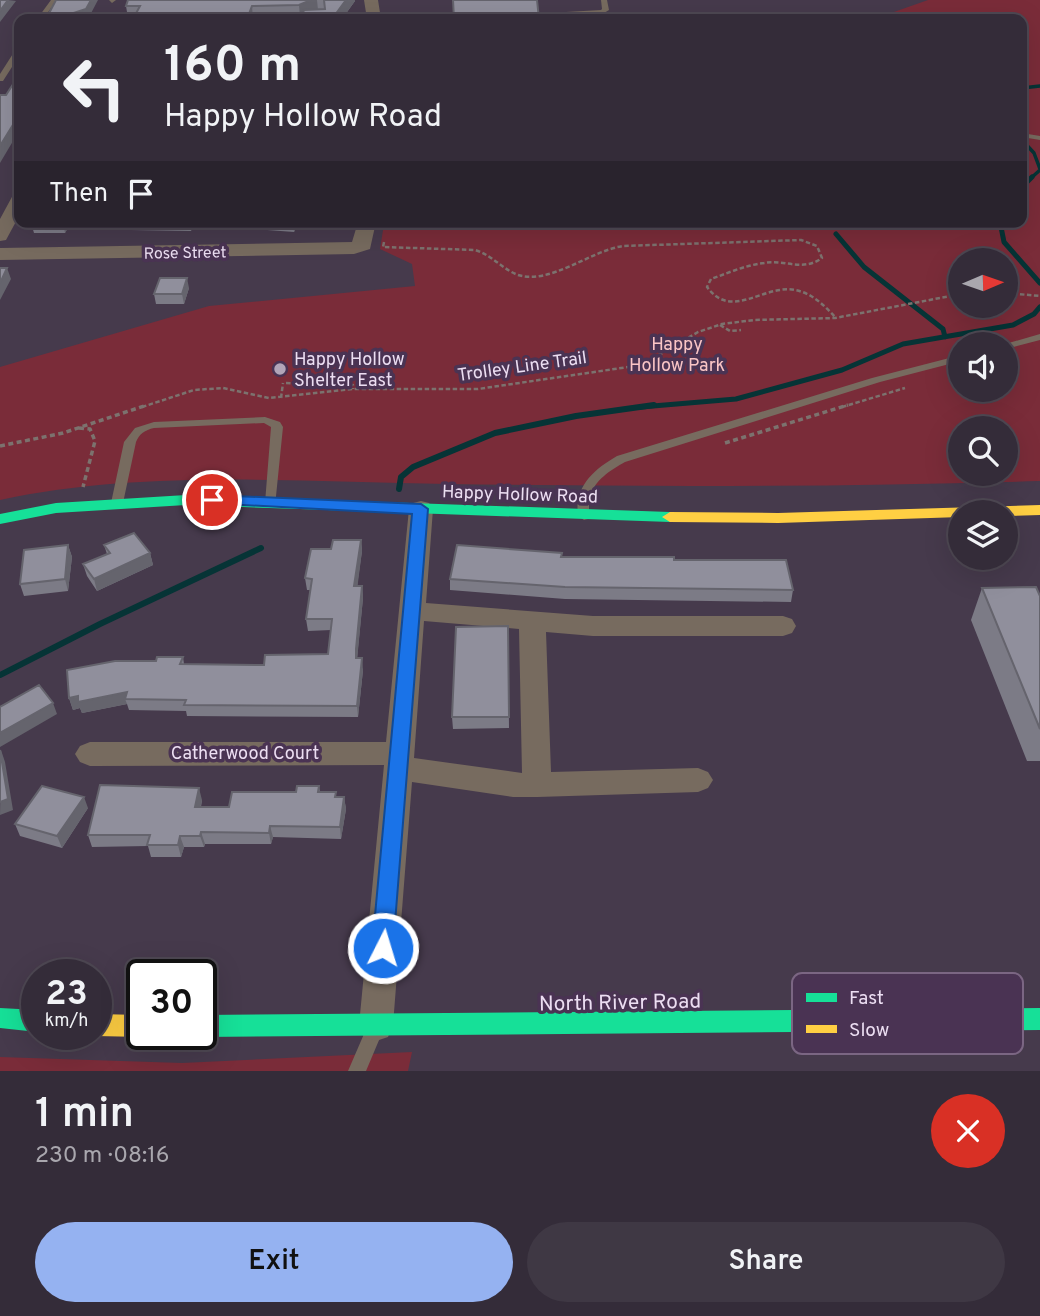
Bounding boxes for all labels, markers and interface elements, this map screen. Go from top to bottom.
text: 160 m [164,37,301,99]
icon: left [49,42,140,133]
text: Happy Hollow Road [164,98,442,138]
icon: arrive [122,175,160,213]
text: Then [49,178,108,211]
street label: Rose Street [143,243,227,265]
north arrow [948,248,1018,318]
map controls [948,248,1018,570]
button: sound [948,332,1018,402]
park label: Happy Hollow Park [629,334,725,378]
street label: Trolley Line Trail [456,347,588,388]
place label: Happy Hollow Shelter East [294,349,405,393]
marker: Happy Hollow Shelter East [272,361,288,377]
button: search [948,416,1018,486]
pin [182,470,242,530]
icon: arrive [193,481,231,519]
street label: Happy Hollow Road [441,481,599,510]
button: layers [948,500,1018,570]
street label: Catherwood Court [171,743,319,766]
position arrow [346,911,420,985]
speed limit sign: 30 [126,959,217,1050]
text: 23 [45,973,88,1017]
legend [792,973,1023,1054]
text: Fast [849,987,884,1011]
street label: North River Road [539,989,701,1018]
text: km/h [45,1010,88,1033]
text: Slow [849,1019,889,1043]
text: 1 min [35,1089,134,1142]
button: close [931,1094,1005,1168]
text: 230 m · 08:16 [35,1142,169,1171]
button: Exit [35,1222,513,1302]
button: Share [527,1222,1005,1302]

